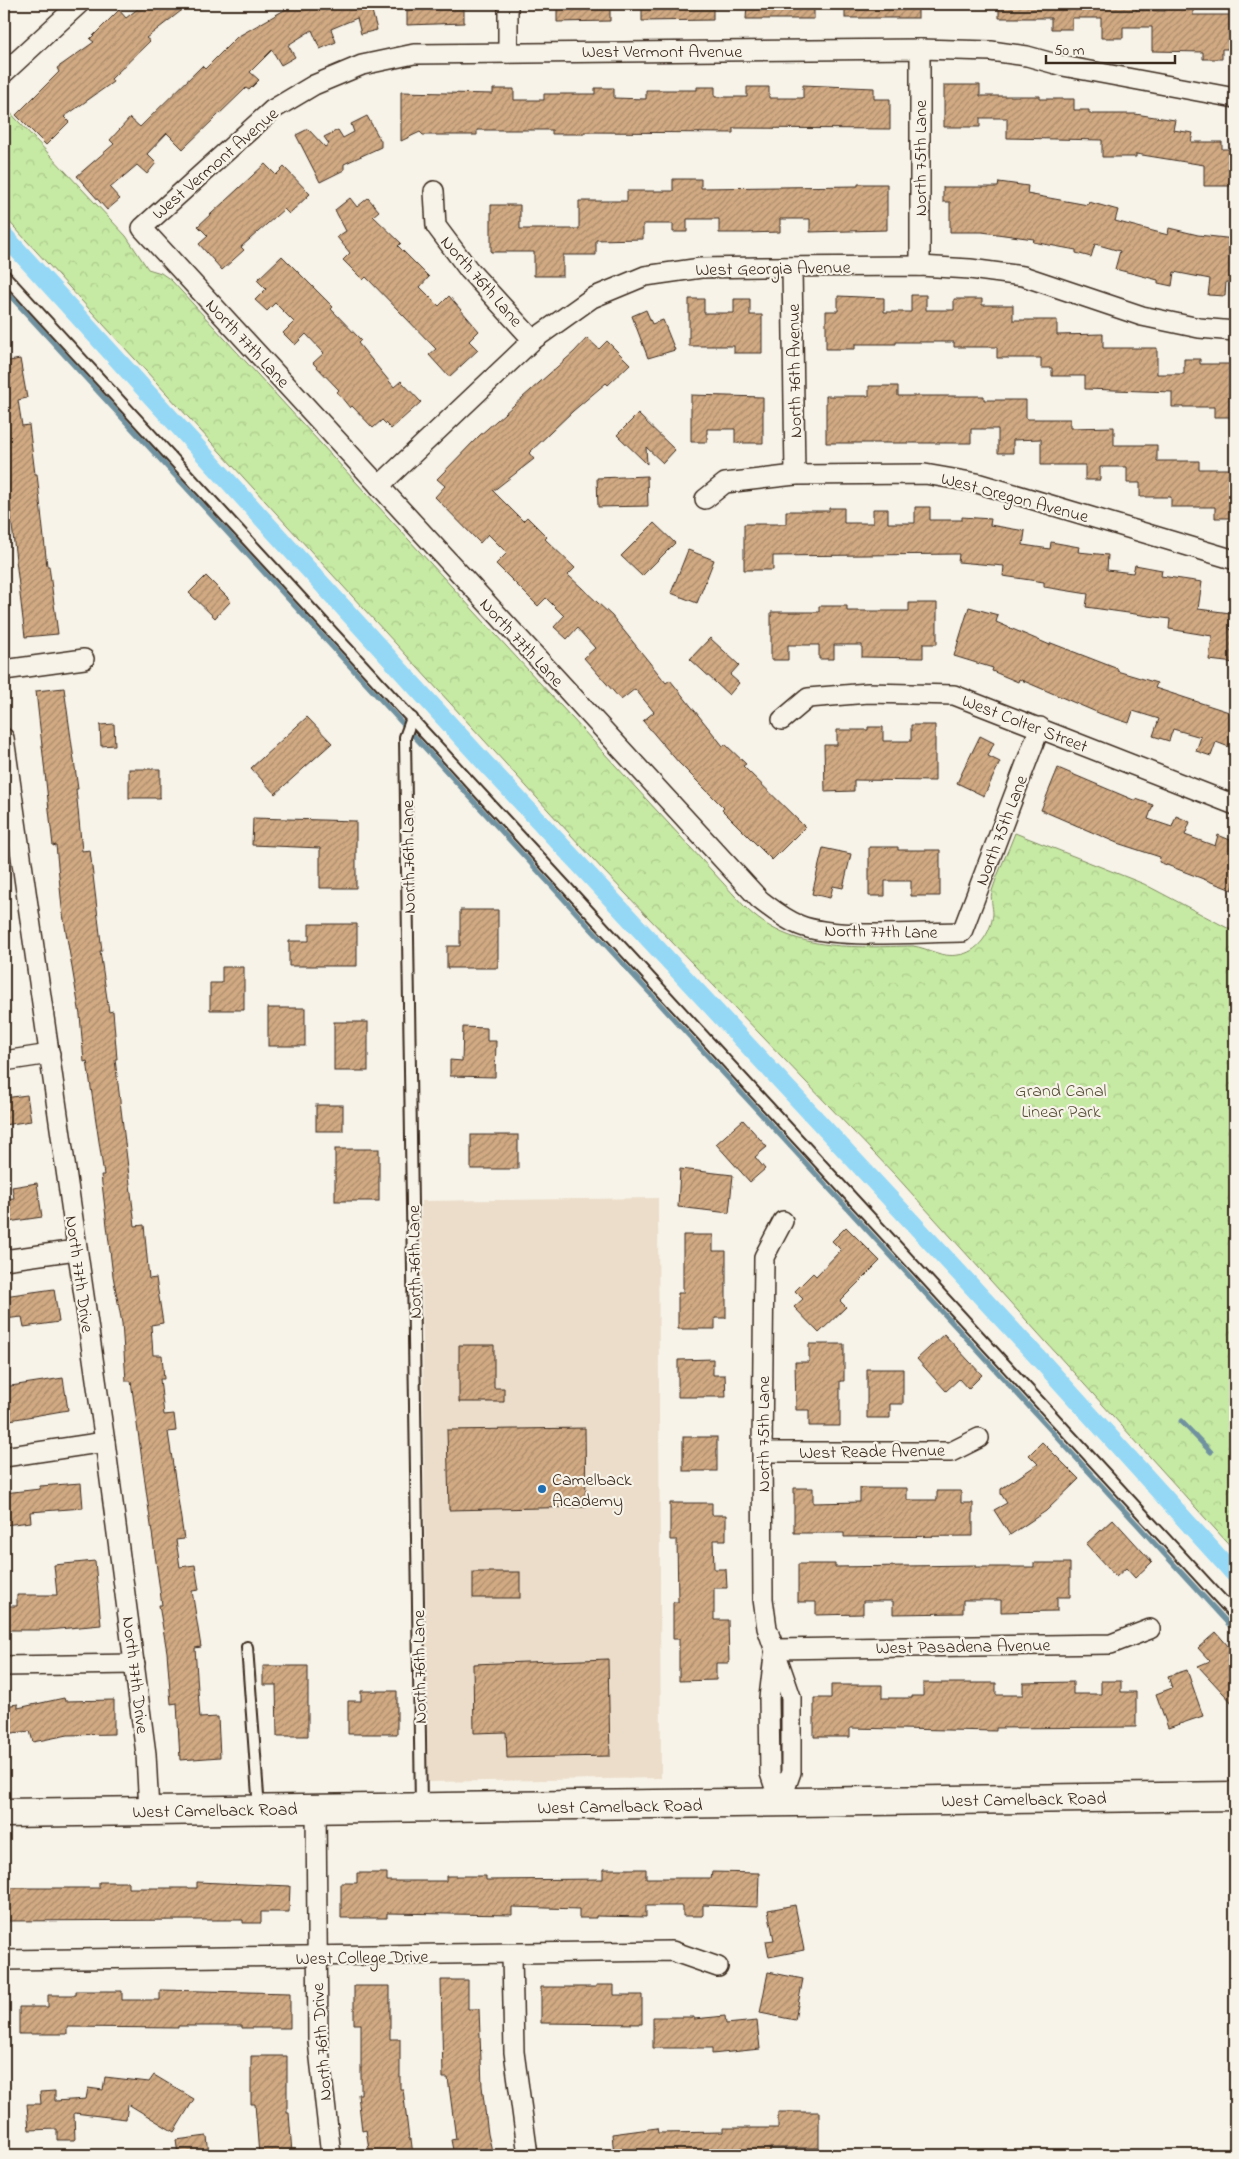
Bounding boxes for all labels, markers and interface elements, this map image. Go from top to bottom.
scale bar [1046,32,1175,64]
street label: West Vermont Avenue [582,40,743,66]
text: 50 m [1054,40,1085,62]
street label: North 75th Lane [909,99,935,216]
street label: West Vermont Avenue [147,101,286,227]
street label: North 76th Lane [433,231,528,335]
street label: West Georgia Avenue [695,256,852,285]
street label: North 77th Lane [198,294,295,395]
street label: North 76th Avenue [782,303,810,438]
street label: West Oregon Avenue [938,467,1092,532]
street label: North 77th Lane [472,593,569,694]
street label: West Colter Street [958,689,1091,761]
street label: North 75th Lane [970,771,1036,890]
street label: North 76th Lane [396,799,424,914]
street label: North 77th Lane [824,919,939,947]
park label: Grand Canal Linear Park [1015,1079,1107,1126]
street label: North 76th Lane [402,1204,430,1319]
street label: North 77th Drive [57,1214,99,1335]
street label: North 75th Lane [752,1375,778,1492]
street label: West Reade Avenue [799,1439,946,1467]
place label: Camelback Academy [552,1468,632,1515]
marker: Camelback Academy [536,1483,548,1495]
street label: North 76th Lane [407,1609,435,1724]
street label: North 77th Drive [114,1615,154,1736]
street label: West Pasadena Avenue [875,1633,1052,1663]
street label: West Camelback Road [941,1787,1107,1815]
street label: West Camelback Road [537,1794,703,1822]
street label: West Camelback Road [132,1798,298,1826]
street label: West College Drive [295,1945,430,1974]
street label: North 76th Drive [306,1981,340,2102]

